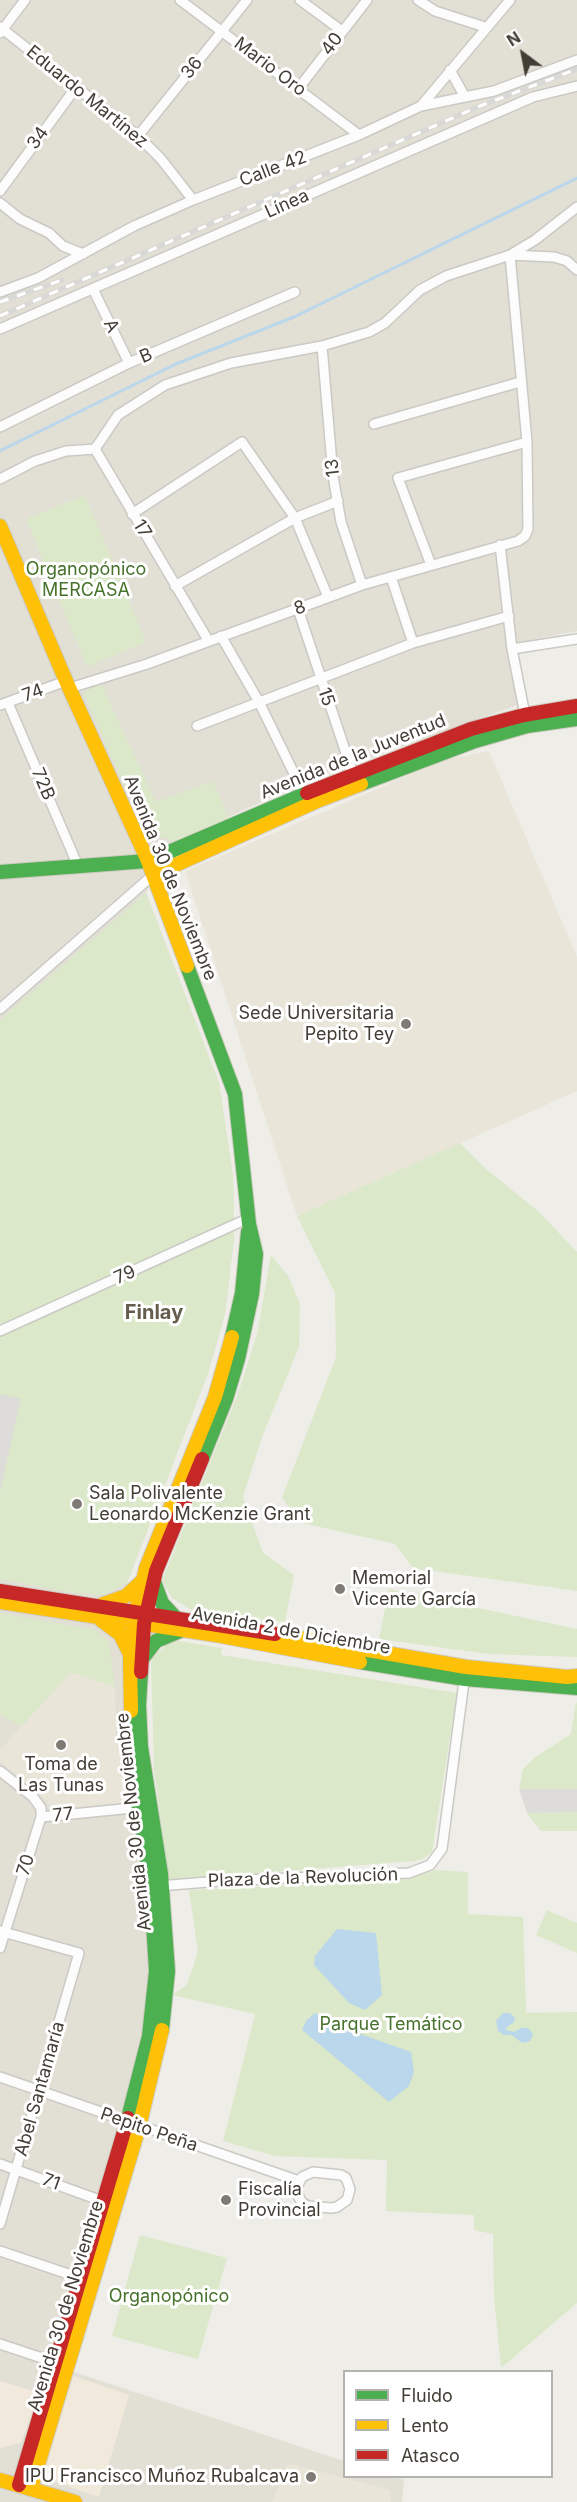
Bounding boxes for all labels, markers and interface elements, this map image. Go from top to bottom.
north arrow [493,24,553,84]
text: N [503,27,524,50]
street label: 40 [316,28,348,60]
street label: Mario Oro [230,33,310,101]
street label: Eduardo Martínez [22,41,152,153]
street label: 36 [177,53,207,83]
street label: 34 [23,122,53,154]
street label: Calle 42 [236,146,310,192]
street label: Línea [262,185,312,223]
street label: A [99,316,123,336]
street label: B [136,344,156,368]
street label: 13 [321,458,345,478]
street label: 17 [128,516,156,542]
park label: Organopónico MERCASA [26,559,146,602]
street label: 8 [291,596,309,620]
street label: 74 [20,679,46,707]
street label: 15 [313,685,339,709]
street label: Avenida de la Juventud [257,710,449,804]
street label: 72B [27,765,59,803]
street label: Avenida 30 de Noviembre [119,772,221,984]
place label: Sede Universitaria Pepito Tey [238,1003,394,1046]
marker: Sede Universitaria Pepito Tey [399,1017,413,1031]
street label: 79 [111,1261,139,1289]
district label: Finlay [125,1301,183,1325]
place label: Sala Polivalente Leonardo McKenzie Grant [89,1483,310,1526]
marker: Sala Polivalente Leonardo McKenzie Grant [70,1497,84,1511]
place label: Memorial Vicente García [352,1568,476,1610]
marker: Memorial Vicente García [333,1582,347,1596]
street label: Avenida 2 de Diciembre [190,1603,392,1659]
street label: Avenida 30 de Noviembre [112,1712,156,1932]
marker: Toma de Las Tunas [54,1738,68,1752]
place label: Toma de Las Tunas [18,1754,104,1796]
street label: 77 [52,1803,74,1827]
street label: 70 [13,1852,39,1878]
street label: Plaza de la Revolución [208,1864,398,1892]
park label: Parque Temático [319,2014,463,2036]
street label: Abel Santamaría [10,2019,70,2159]
street label: Pepito Peña [98,2103,200,2157]
street label: 71 [39,2169,63,2195]
place label: Fiscalía Provincial [238,2179,321,2222]
marker: Fiscalía Provincial [219,2193,233,2207]
street label: Avenida 30 de Noviembre [24,2198,108,2414]
park label: Organopónico [109,2286,229,2308]
legend [343,2370,553,2478]
text: Fluido [401,2385,453,2406]
text: Lento [401,2415,449,2436]
text: Atasco [401,2445,460,2466]
place label: IPU Francisco Muñoz Rubalcava [25,2466,299,2488]
marker: IPU Francisco Muñoz Rubalcava [304,2470,318,2484]

